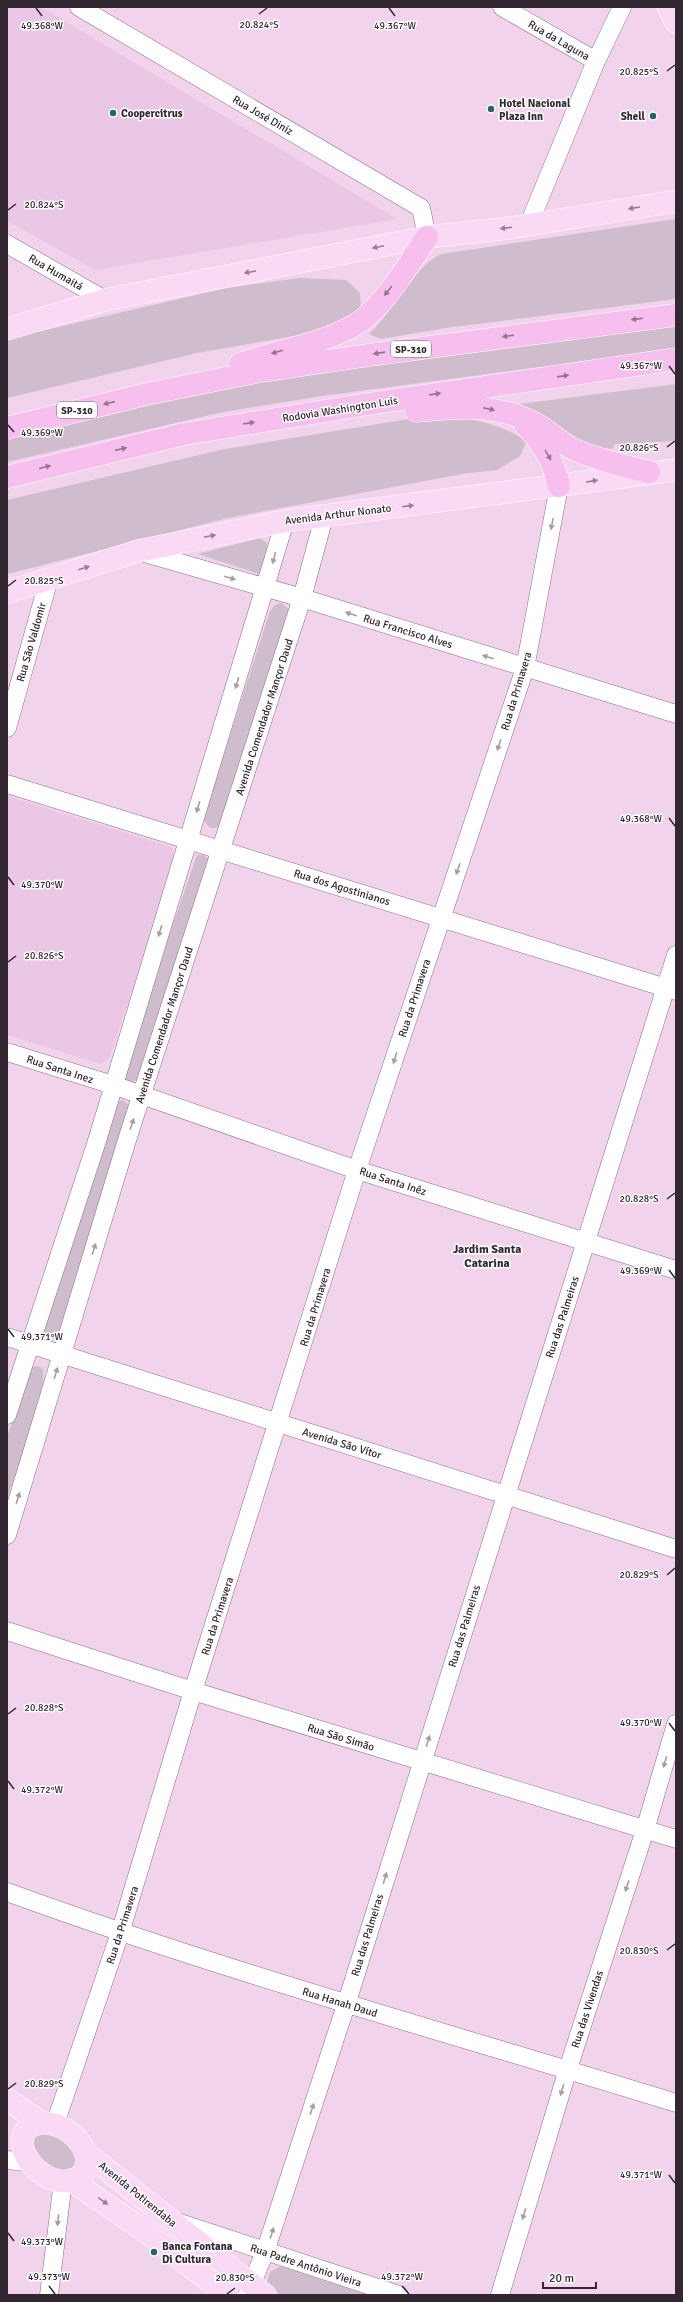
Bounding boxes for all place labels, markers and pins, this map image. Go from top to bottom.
place label: Hotel Nacional Plaza Inn [499,97,571,123]
marker: Hotel Nacional Plaza Inn [486,104,496,114]
place label: Coopercitrus [121,107,183,120]
marker: Coopercitrus [108,108,118,118]
place label: Shell [621,110,646,123]
marker: Shell [648,111,658,121]
place label: Banca Fontana Di Cultura [162,2240,233,2266]
marker: Banca Fontana Di Cultura [149,2247,159,2257]

